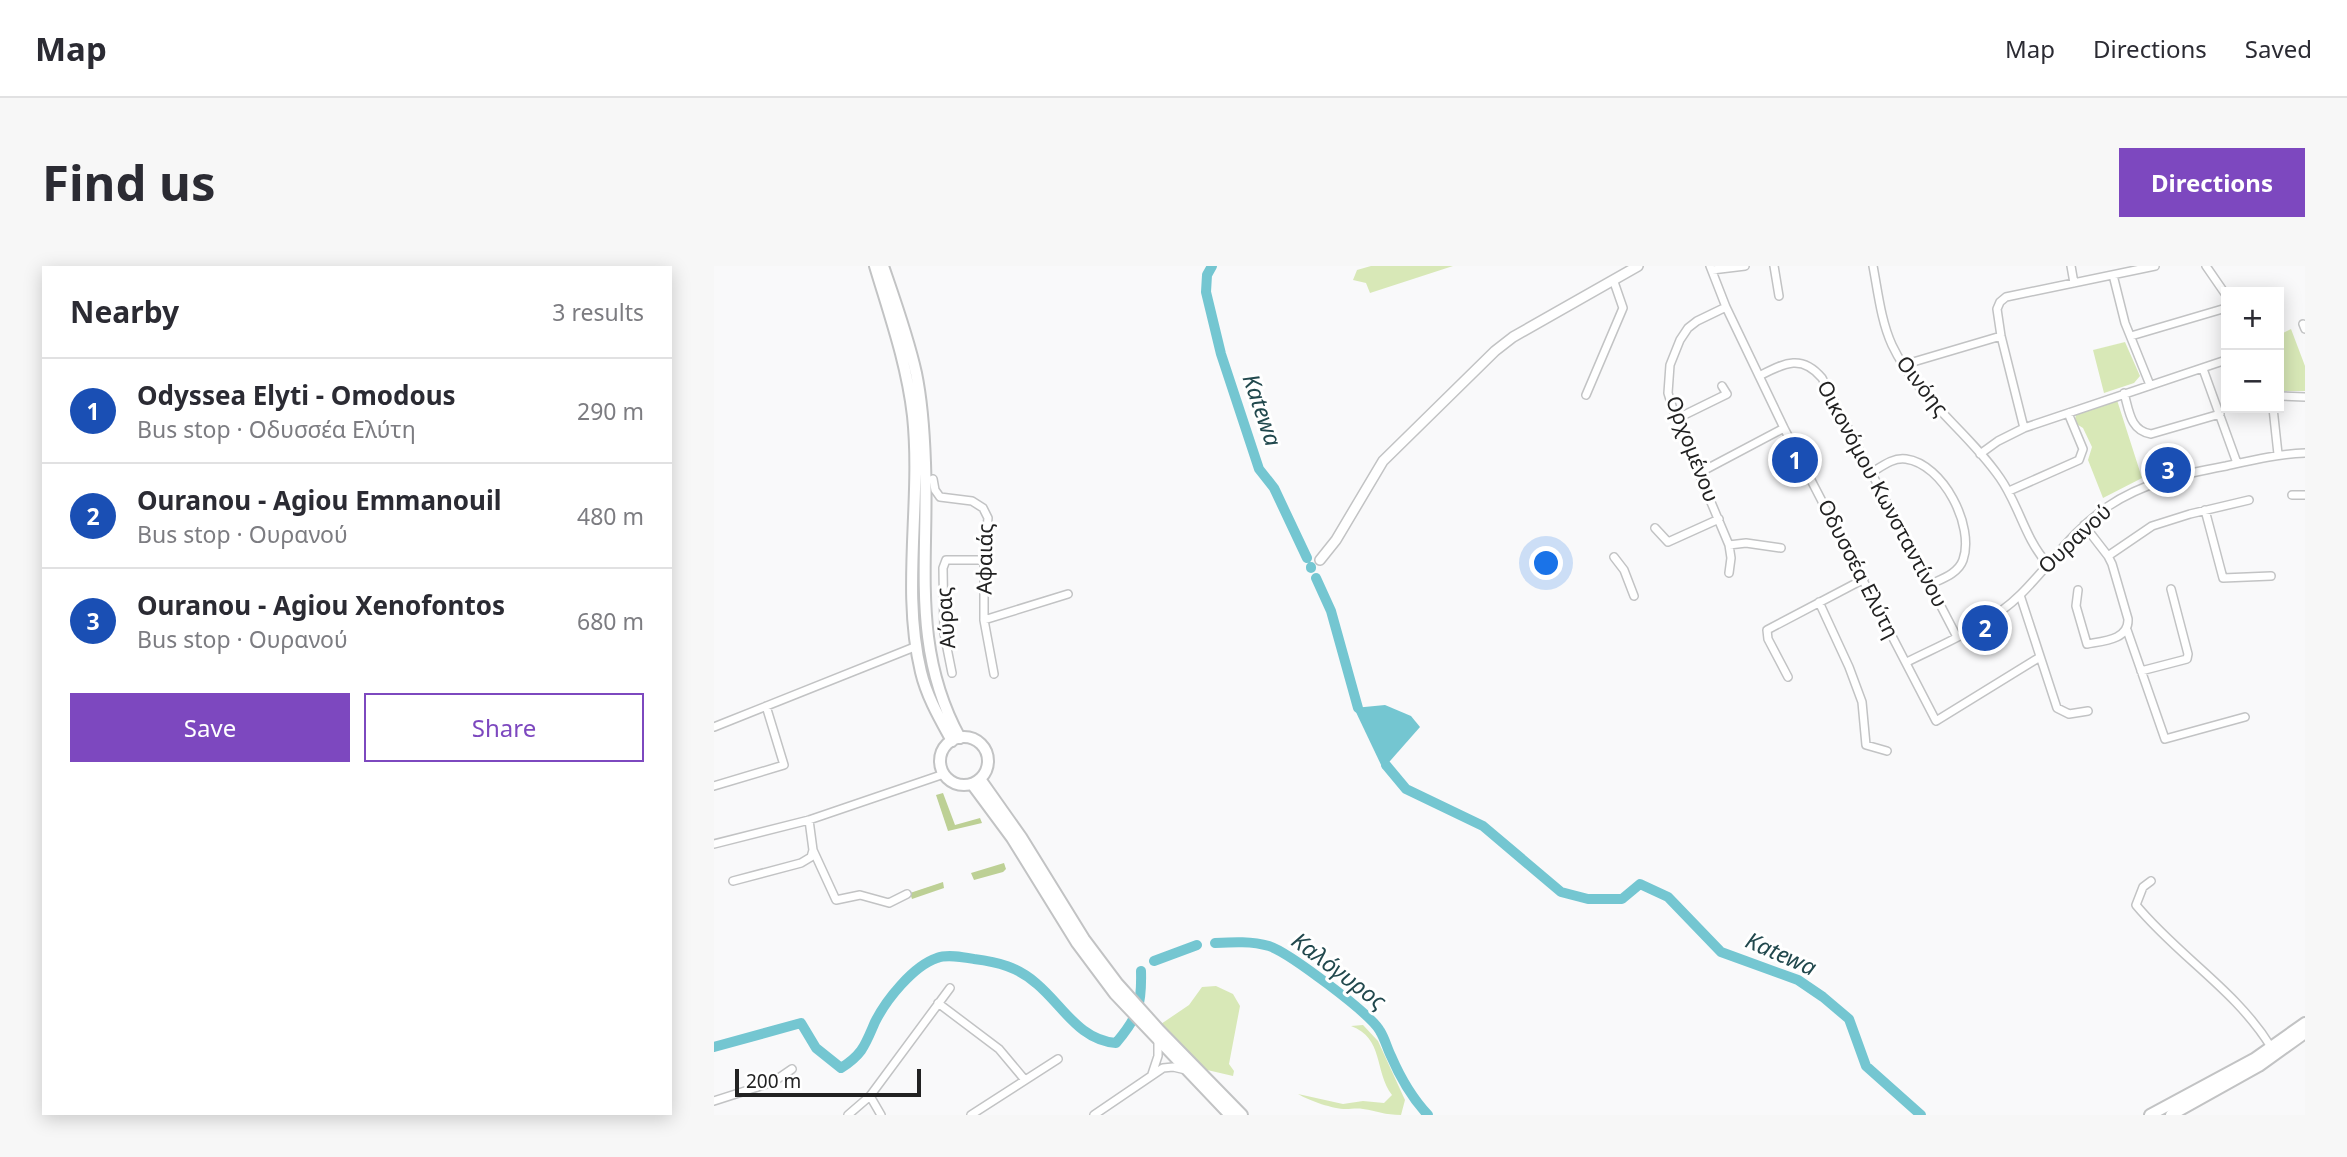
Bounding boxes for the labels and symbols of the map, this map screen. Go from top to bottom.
street label: Οινόης [1890,349,1955,421]
water label: Katewa [1236,369,1290,450]
street label: Οικονόμου Κωνσταντίνου [1811,375,1955,612]
street label: Ορχομένου [1660,392,1726,506]
pin: 1 [1772,434,1818,486]
pin: 3 [2145,444,2191,496]
street label: Οδυσσέα Ελύτη [1812,494,1906,643]
street label: Ουρανού [2032,497,2117,579]
street label: Αφαιάς [969,523,999,595]
your location [1529,546,1563,580]
street label: Αύρας [929,586,961,650]
pin: 2 [1962,602,2008,654]
water label: Katewa [1741,923,1822,983]
water label: Καλόγυρος [1286,924,1394,1017]
scale bar [735,1066,920,1098]

